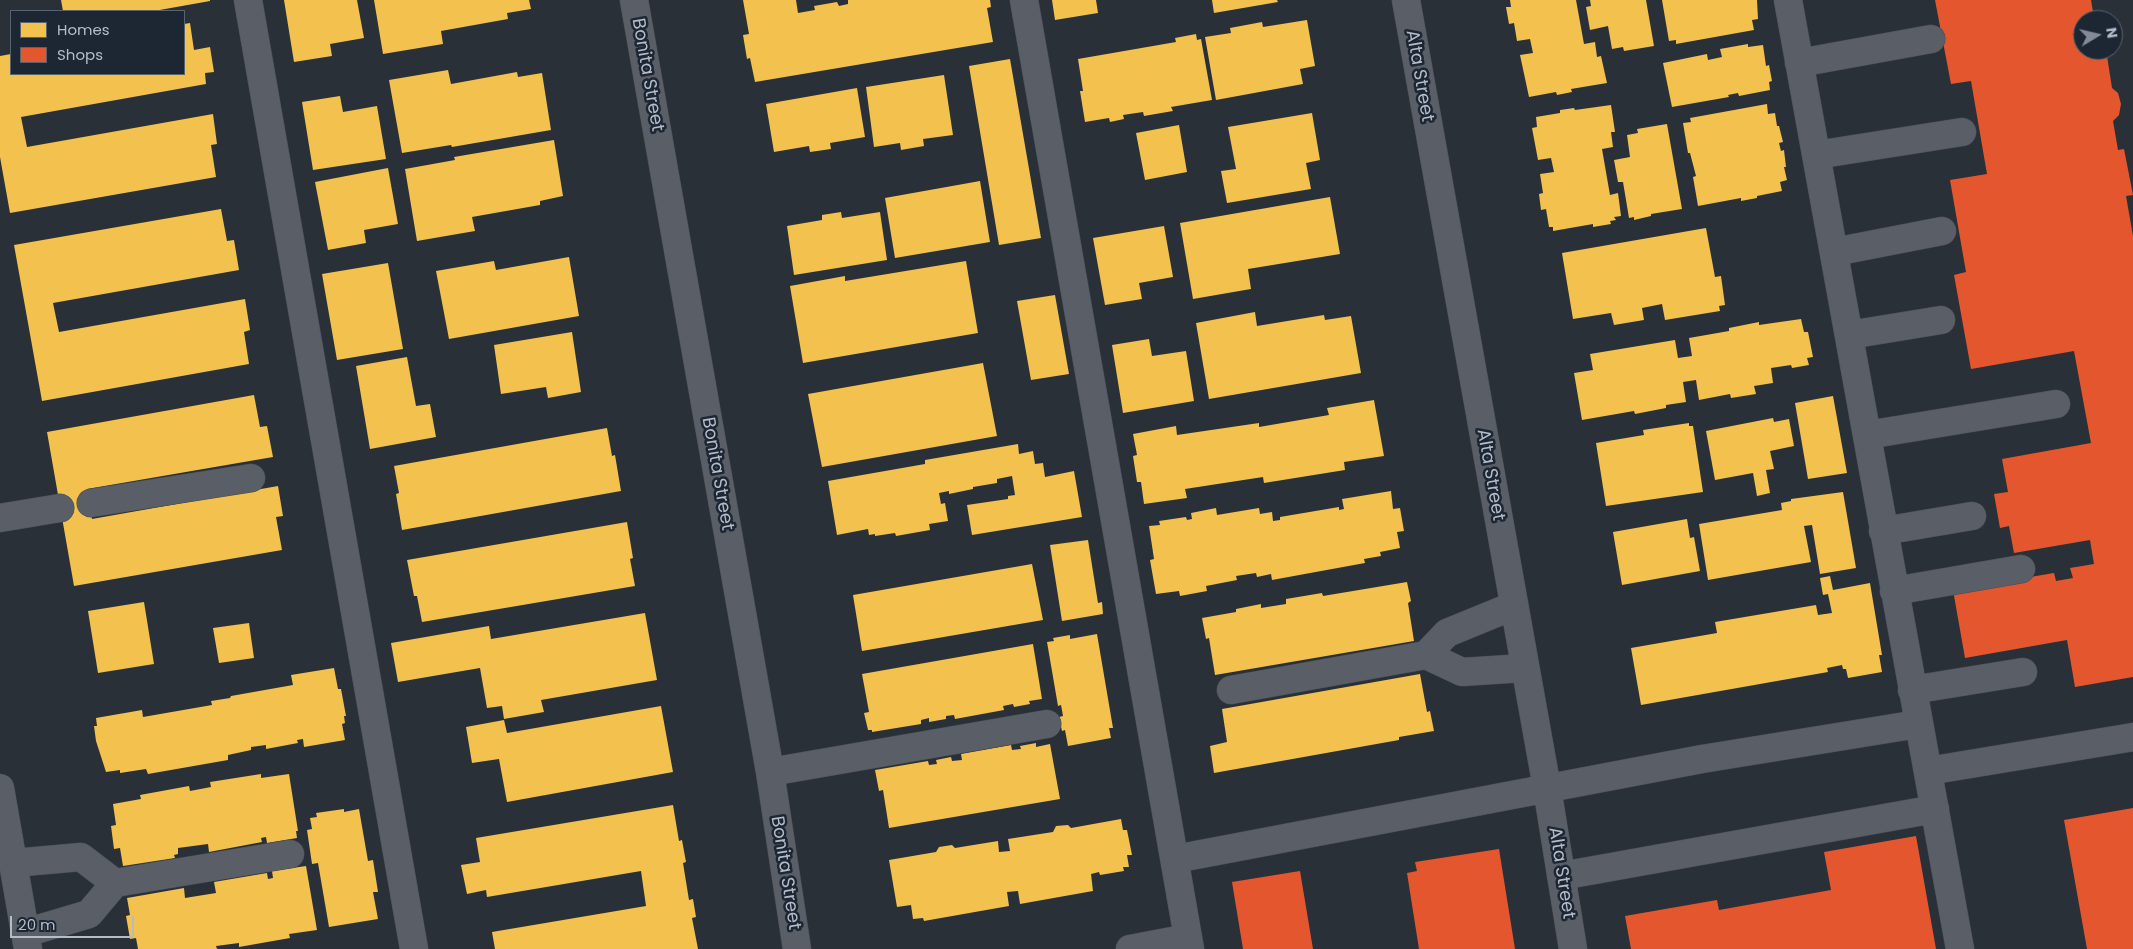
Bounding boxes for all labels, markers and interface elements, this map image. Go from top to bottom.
legend [10,10,185,75]
north arrow [2073,10,2123,60]
street label: Bonita Street [626,17,668,133]
text: Homes [57,19,110,40]
text: N [2101,26,2123,40]
street label: Alta Street [1400,28,1438,124]
text: Shops [57,44,103,65]
street label: Bonita Street [696,416,738,532]
street label: Alta Street [1471,427,1509,523]
street label: Bonita Street [765,815,805,931]
street label: Alta Street [1543,825,1579,921]
scale bar [12,906,136,938]
text: 20 m [18,914,56,935]

